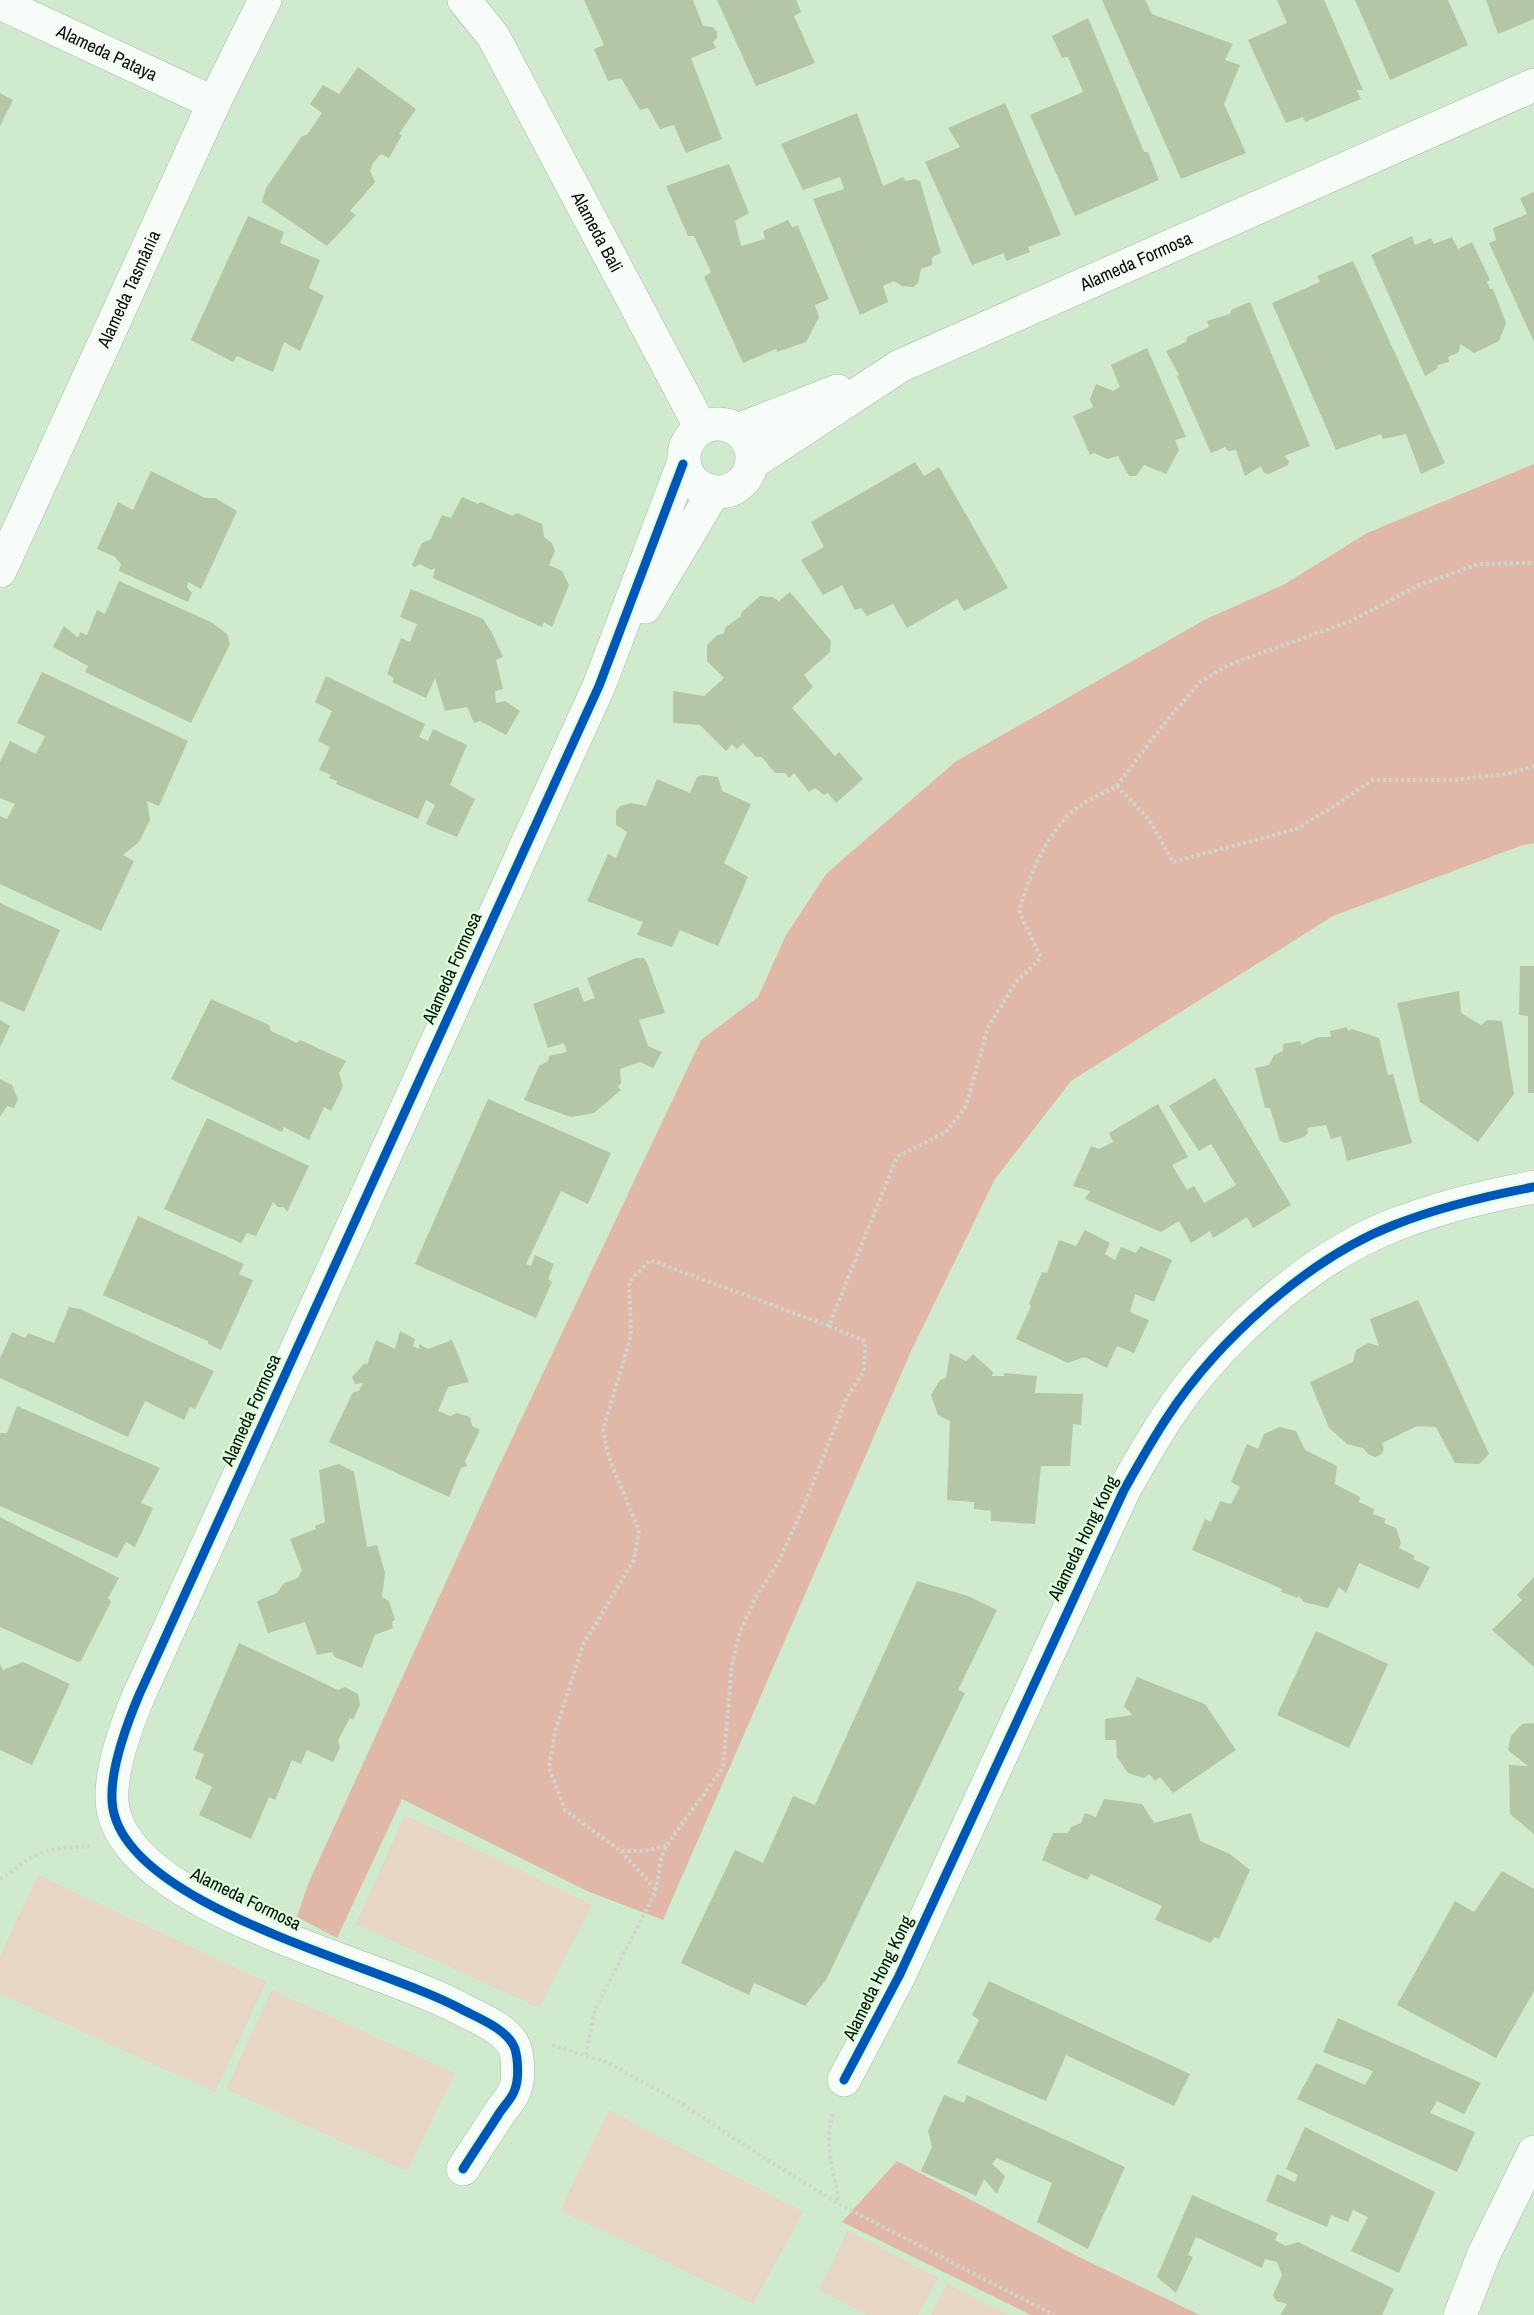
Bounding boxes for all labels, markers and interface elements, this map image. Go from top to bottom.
street label: Alameda Pataya [52,18,162,87]
street label: Alameda Bali [565,186,629,276]
street label: Alameda Formosa [1075,225,1196,297]
street label: Alameda Tasmânia [90,226,166,353]
street label: Alameda Formosa [415,908,487,1029]
street label: Alameda Formosa [214,1350,286,1471]
street label: Alameda Hong Kong [1041,1470,1124,1605]
street label: Alameda Formosa [186,1861,306,1936]
street label: Alameda Hong Kong [836,1910,919,2045]

